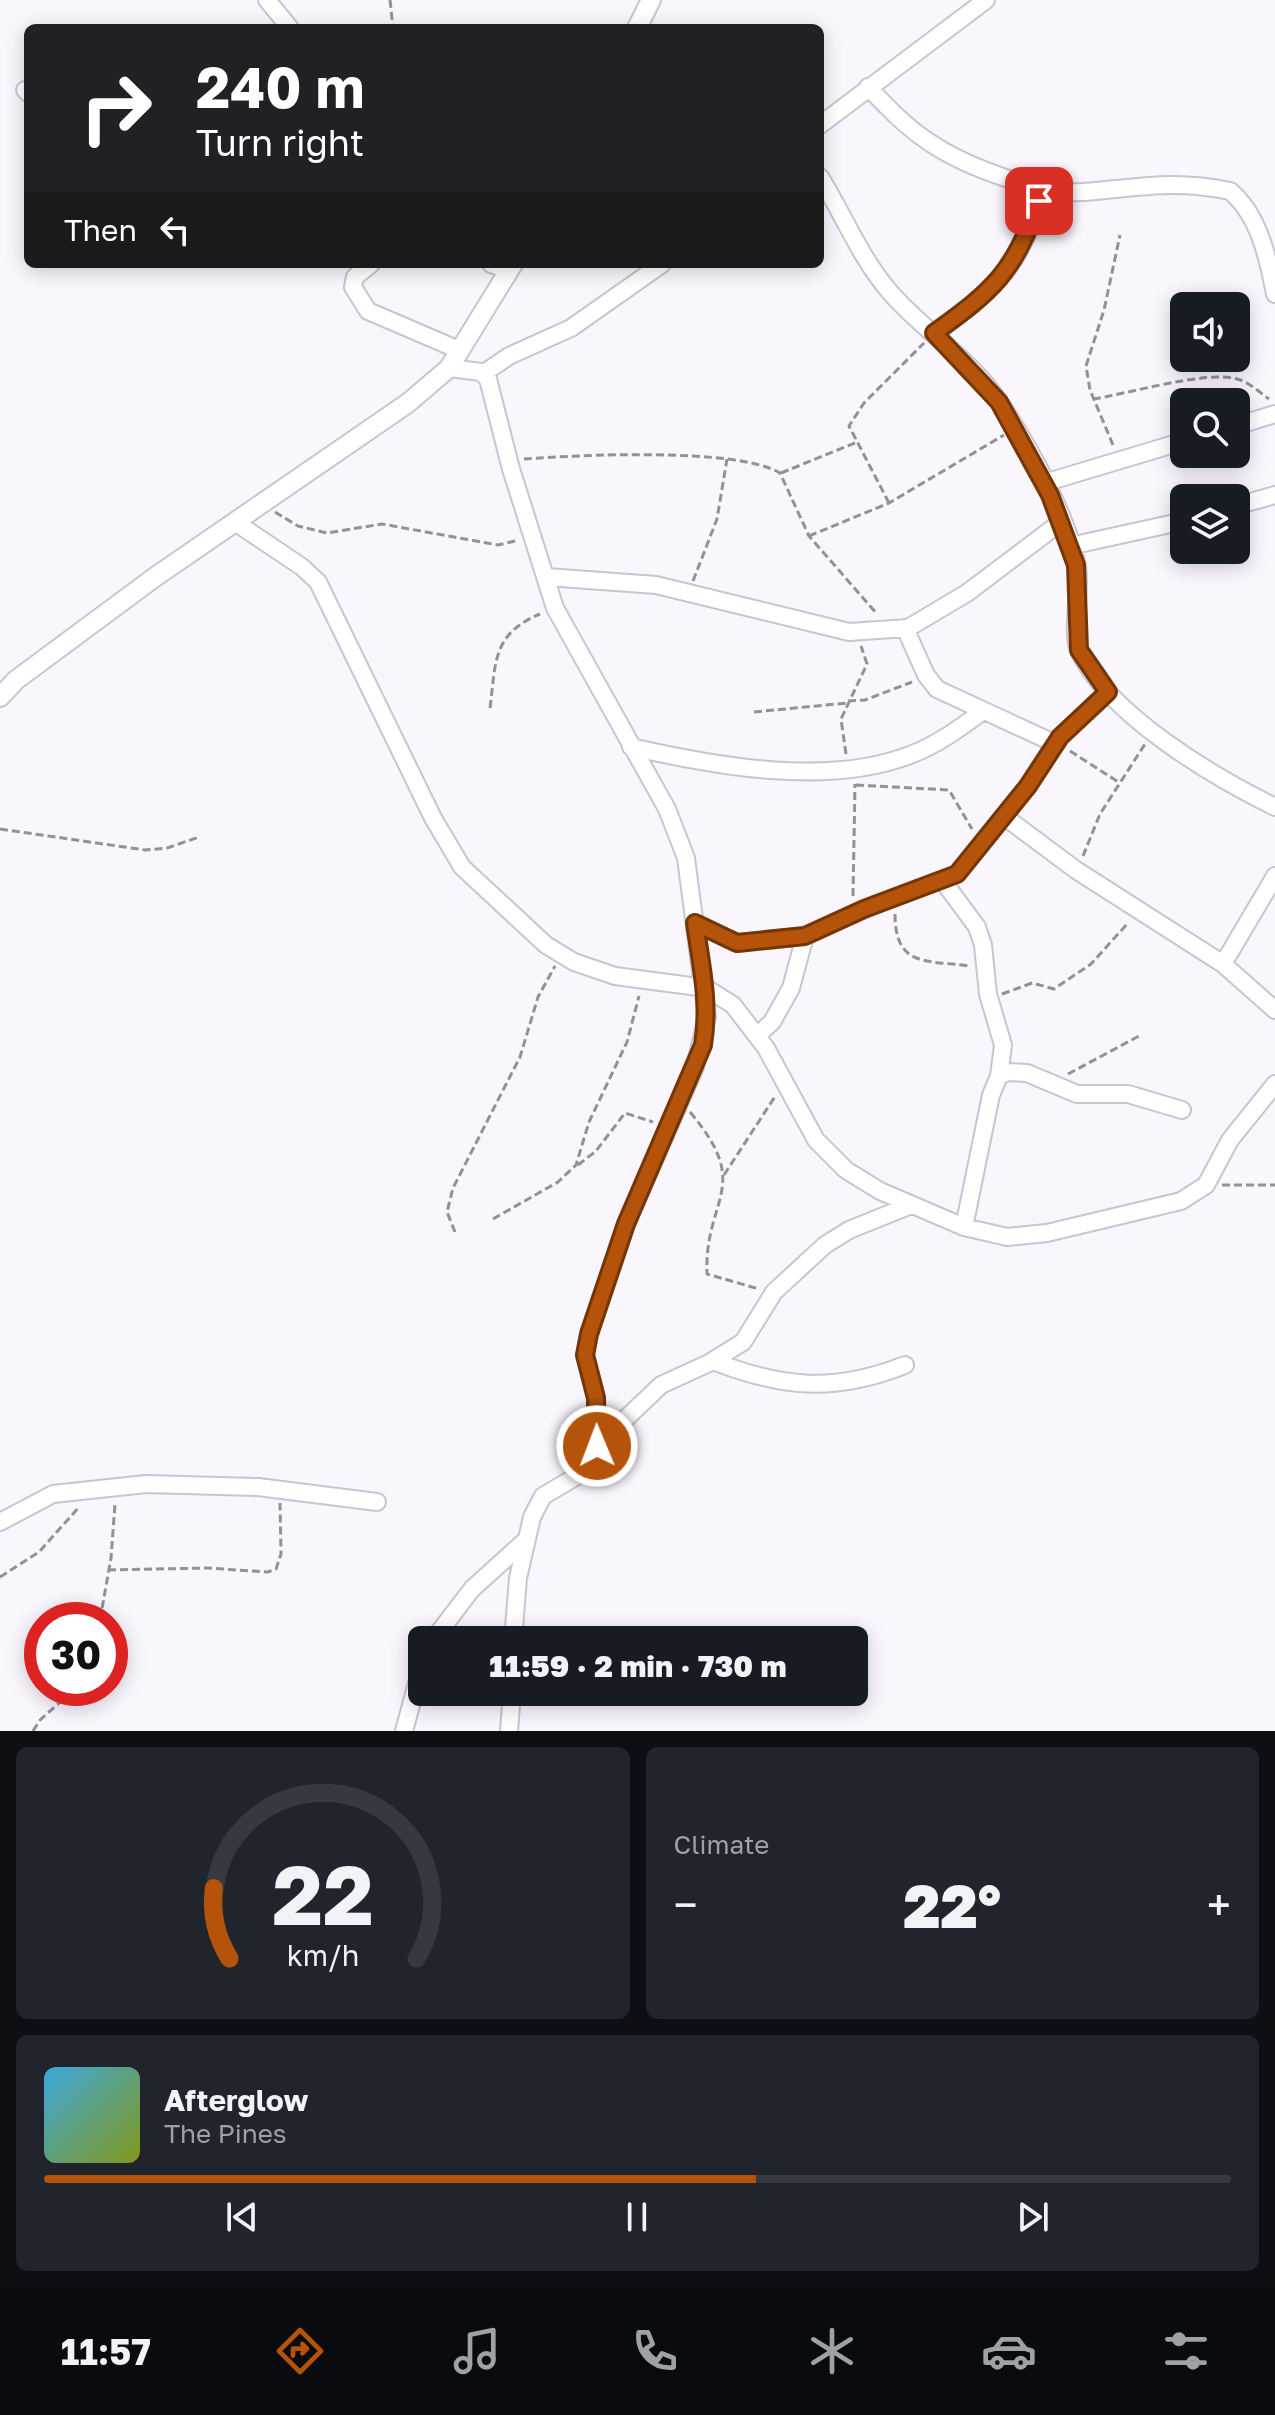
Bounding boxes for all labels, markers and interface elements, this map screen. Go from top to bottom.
text: 240 m [196,53,365,120]
icon: right [64,56,168,160]
text: Turn right [196,121,364,164]
pin [1005,167,1073,235]
icon: arrive [1017,179,1061,223]
icon: left [153,208,197,252]
text: Then [64,212,137,248]
map controls [1170,292,1250,564]
button: sound [1170,292,1250,372]
button: search [1170,388,1250,468]
button: layers [1170,484,1250,564]
position arrow [555,1404,639,1488]
speed limit sign: 30 [24,1602,128,1706]
text: 11:59 · 2 min · 730 m [489,1648,787,1684]
text: Climate [674,1829,769,1860]
text: 22 [272,1843,374,1943]
text: 22° [903,1869,1001,1941]
text: − [674,1878,698,1931]
text: + [1207,1878,1231,1931]
text: km/h [286,1938,359,1972]
text: Afterglow [164,2082,308,2118]
text: The Pines [164,2118,287,2149]
icon: previous [220,2195,264,2239]
icon: pause [615,2195,659,2239]
icon: next [1011,2195,1055,2239]
icon: directions [272,2323,328,2379]
icon: music [449,2323,505,2379]
icon: phone [627,2323,683,2379]
icon: climate [804,2323,860,2379]
icon: car [981,2323,1037,2379]
icon: filters [1158,2323,1214,2379]
text: 11:57 [61,2330,151,2373]

